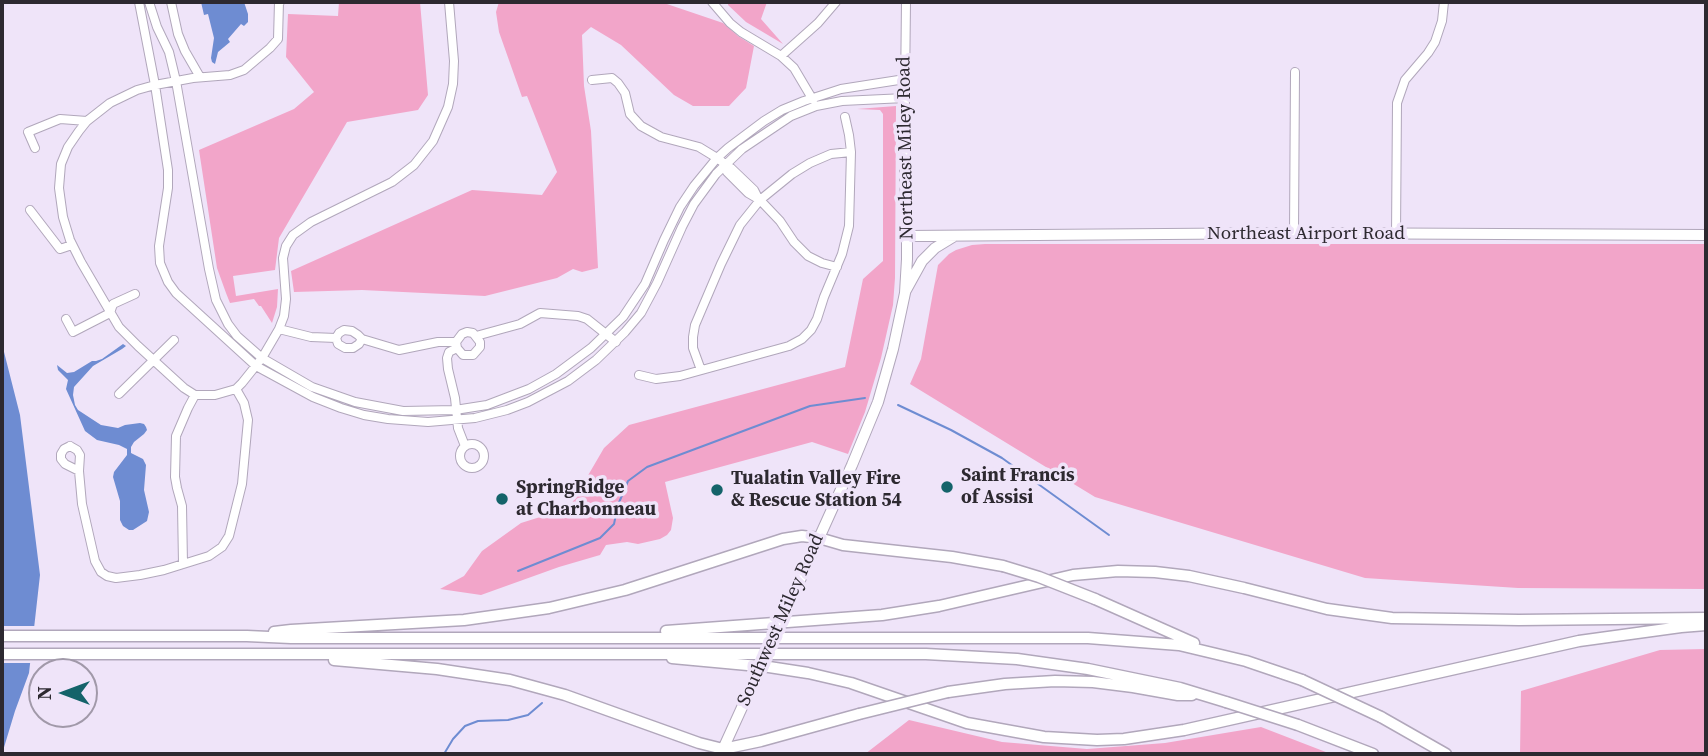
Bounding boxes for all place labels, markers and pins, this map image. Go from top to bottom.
place label: Saint Francis of Assisi [961,465,1075,509]
place label: Tualatin Valley Fire & Rescue Station 54 [731,468,902,512]
place label: SpringRidge at Charbonneau [516,477,656,521]
marker: Saint Francis of Assisi [939,479,955,495]
marker: Tualatin Valley Fire & Rescue Station 54 [709,482,725,498]
marker: SpringRidge at Charbonneau [494,491,510,507]

